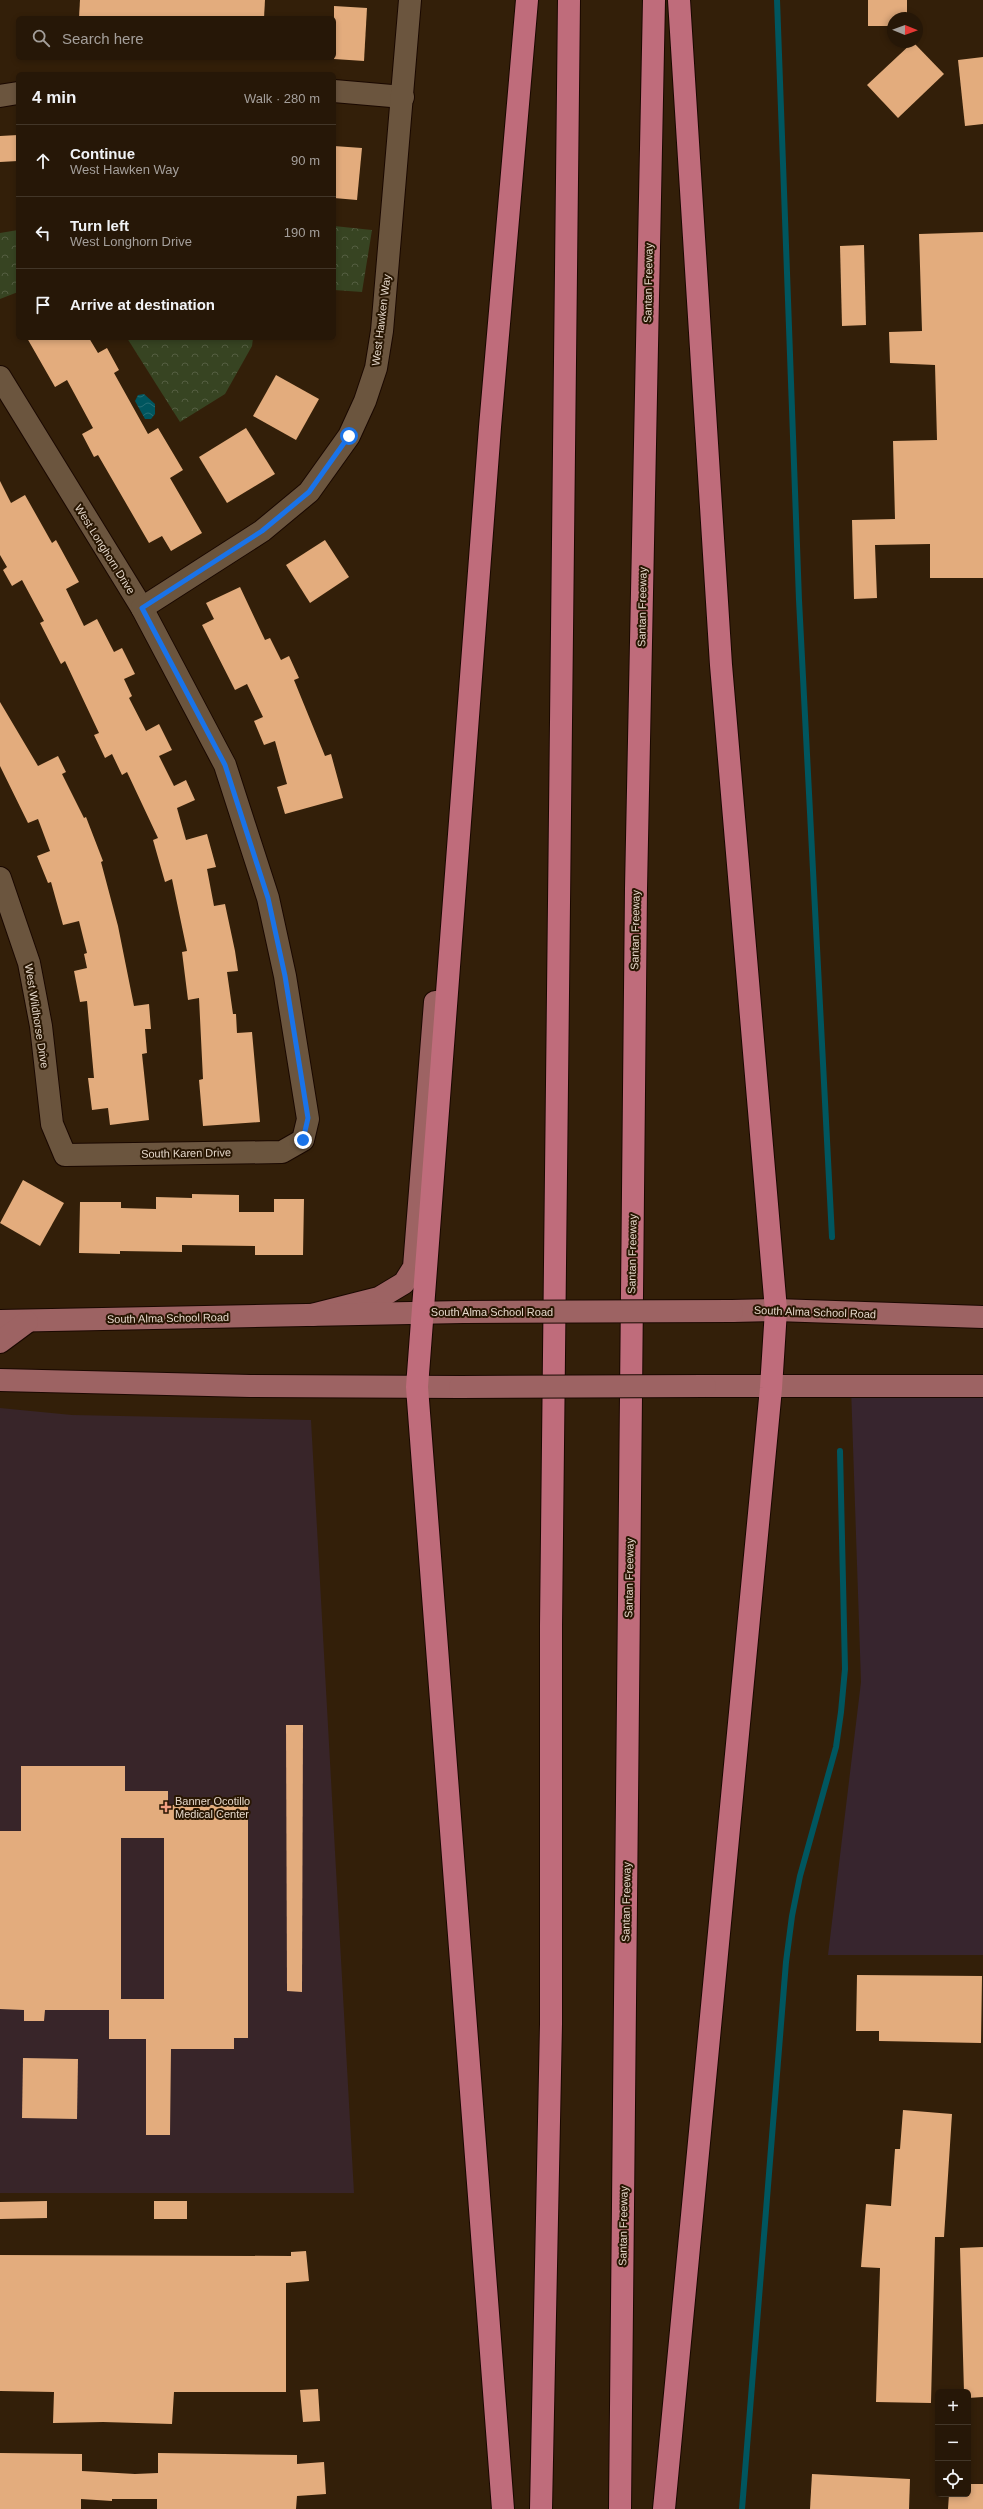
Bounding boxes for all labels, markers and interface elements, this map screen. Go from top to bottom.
north arrow [887,12,923,48]
search box [16,16,336,60]
icon: search [30,27,52,49]
text: Search here [62,30,144,47]
text: 4 min [32,88,76,107]
text: Walk · 280 m [244,91,320,106]
text: Continue [70,145,135,162]
icon: ahead [32,150,54,172]
text: 90 m [291,153,320,168]
text: West Hawken Way [70,162,179,177]
text: Turn left [70,217,129,234]
icon: left [32,222,54,244]
text: 190 m [284,225,320,240]
text: West Longhorn Drive [70,234,192,249]
street label: Santan Freeway [641,242,655,323]
street label: West Hawken Way [369,273,393,367]
icon: arrive [32,294,54,316]
text: Arrive at destination [70,296,215,313]
route start [340,427,358,445]
street label: West Longhorn Drive [73,502,137,596]
street label: Santan Freeway [635,566,649,647]
street label: Santan Freeway [628,889,642,970]
street label: West Wildhorse Drive [23,963,51,1069]
route end [294,1131,312,1149]
street label: South Karen Drive [141,1146,231,1160]
street label: Santan Freeway [625,1213,639,1294]
street label: South Alma School Road [754,1304,876,1320]
street label: South Alma School Road [431,1306,553,1318]
street label: South Alma School Road [107,1311,229,1325]
street label: Santan Freeway [622,1537,636,1618]
place label: Banner Ocotillo Medical Center [175,1795,250,1820]
marker: Banner Ocotillo Medical Center [160,1801,172,1813]
street label: Santan Freeway [619,1861,633,1942]
street label: Santan Freeway [616,2185,630,2266]
map controls [935,2389,971,2497]
button: + [935,2389,971,2425]
button: − [935,2425,971,2461]
button: locate [935,2461,971,2497]

